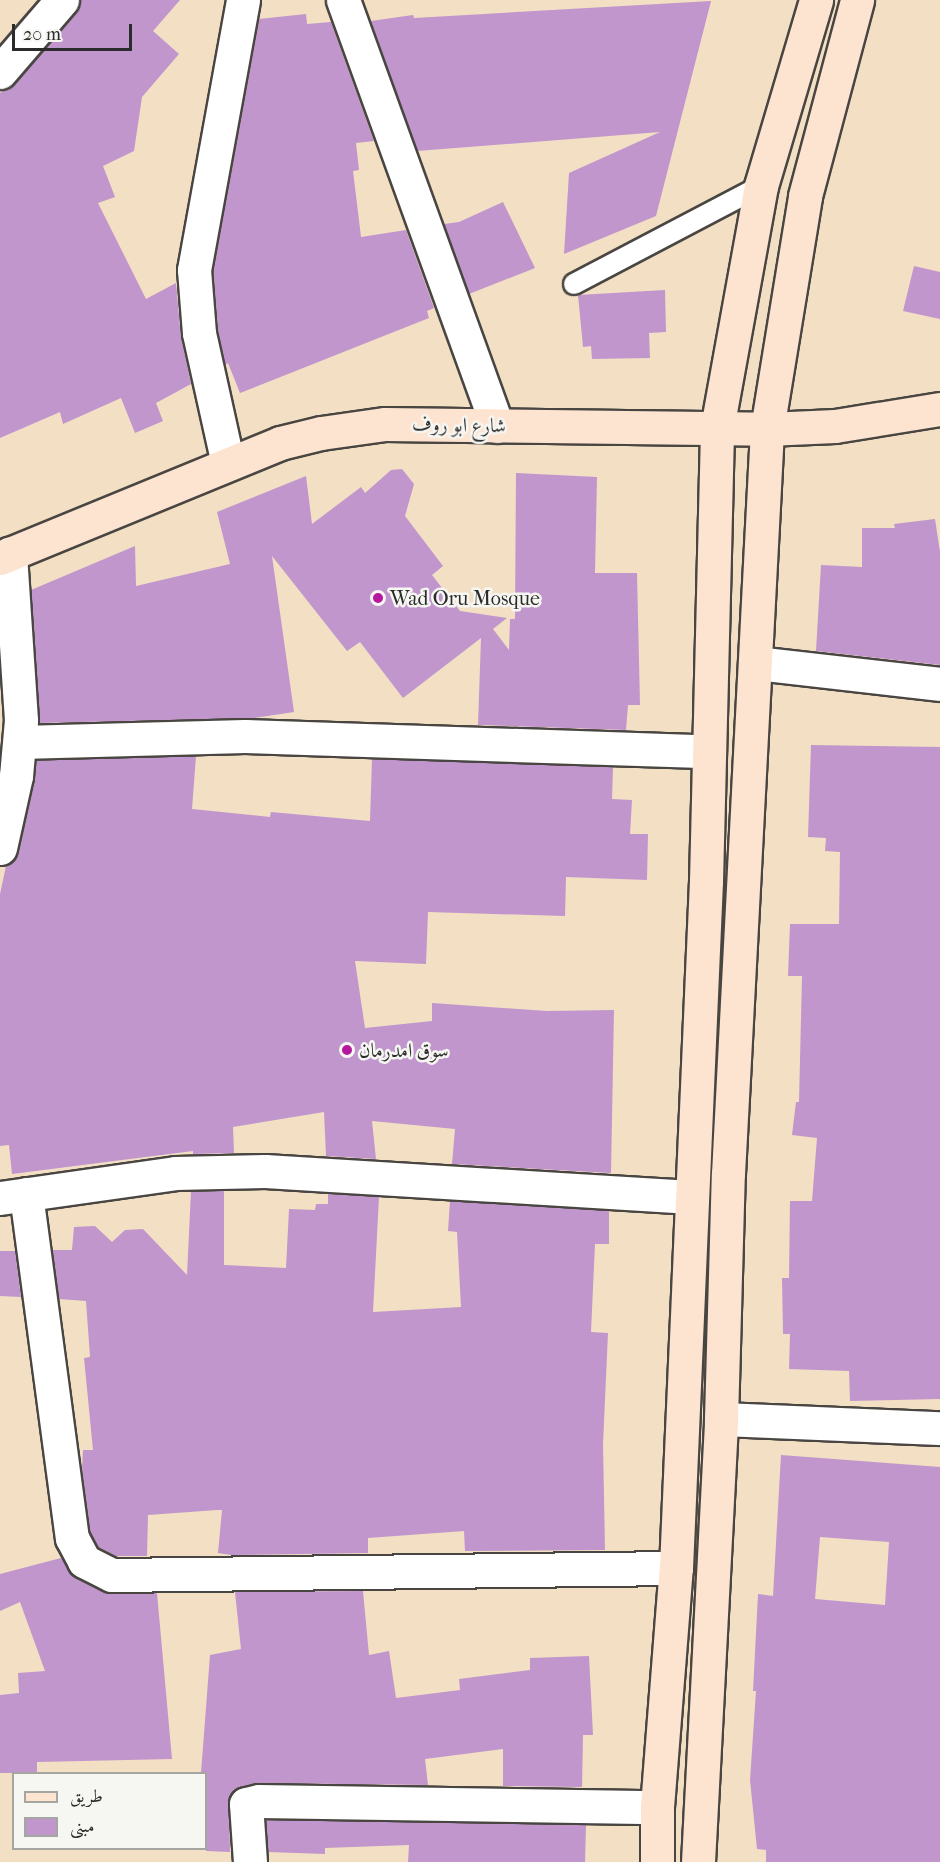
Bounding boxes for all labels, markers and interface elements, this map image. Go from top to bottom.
scale bar [15,12,135,50]
text: 20 m [23,24,61,45]
street label: شارع ابو روف [412,412,506,438]
place label: Wad Oru Mosque [390,586,540,610]
marker: Wad Oru Mosque [371,591,385,605]
place label: سوق امدرمان [359,1038,449,1062]
marker: سوق امدرمان [340,1043,354,1057]
legend [12,1772,207,1850]
text: طريق [70,1786,103,1807]
text: مبنى [70,1816,95,1837]

